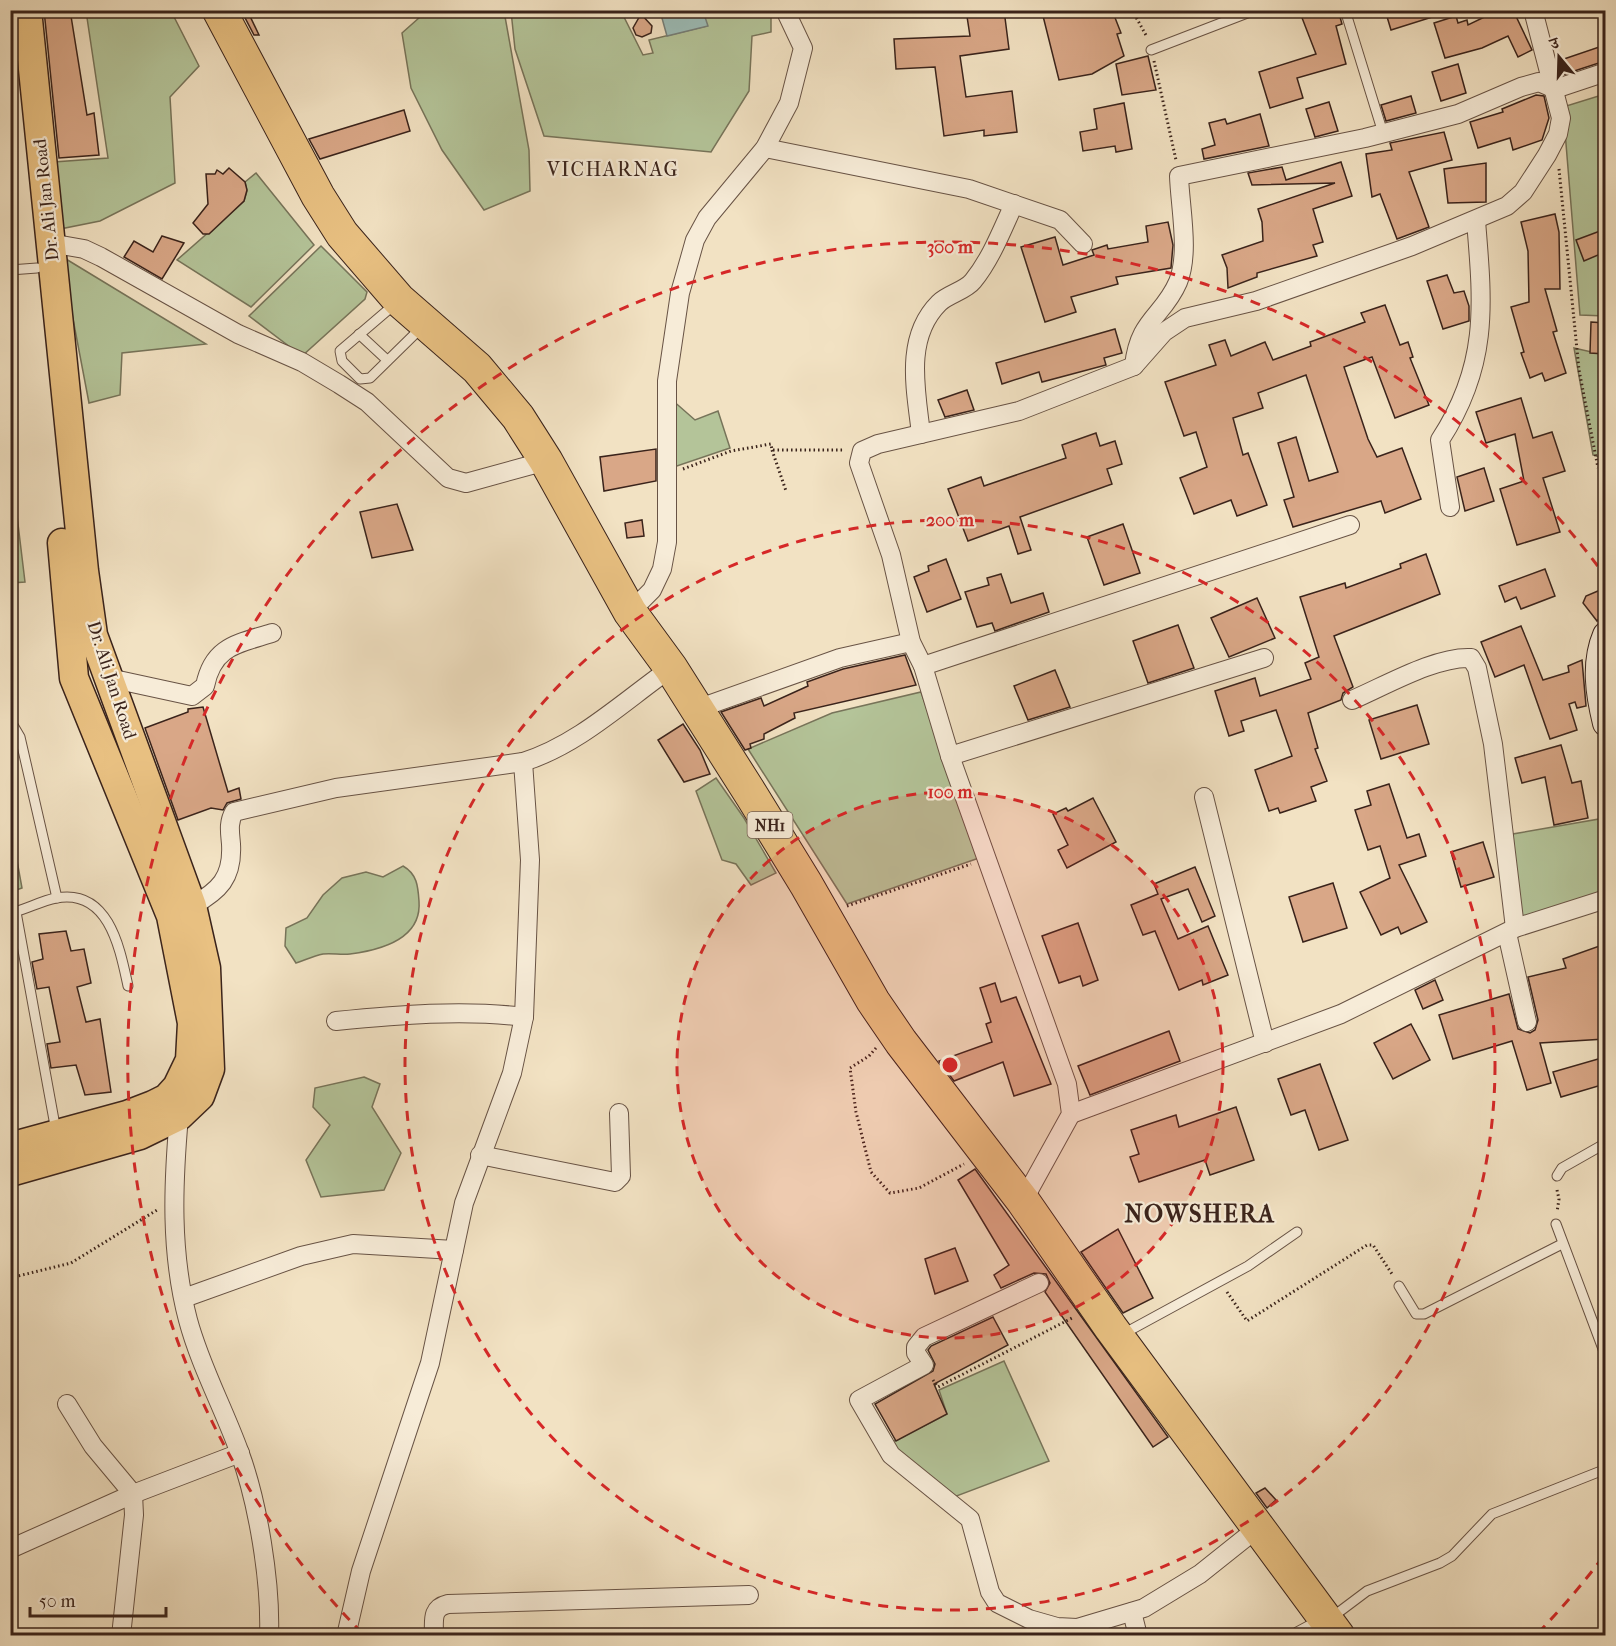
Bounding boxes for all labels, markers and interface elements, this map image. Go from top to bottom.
north arrow [1529,27,1589,87]
text: उ [1546,32,1563,54]
street label: Dr. Ali Jan Road [30,137,63,262]
district label: VICHARNAG [546,158,679,181]
text: 300 m [927,237,974,258]
text: 200 m [926,510,975,531]
street label: Dr. Ali Jan Road [83,618,141,742]
text: 100 m [927,782,974,803]
road number: NH1 [748,812,792,838]
centre of rings [940,1055,960,1075]
district label: NOWSHERA [1125,1200,1275,1228]
scale bar [30,1580,166,1618]
text: 50 m [39,1591,76,1612]

